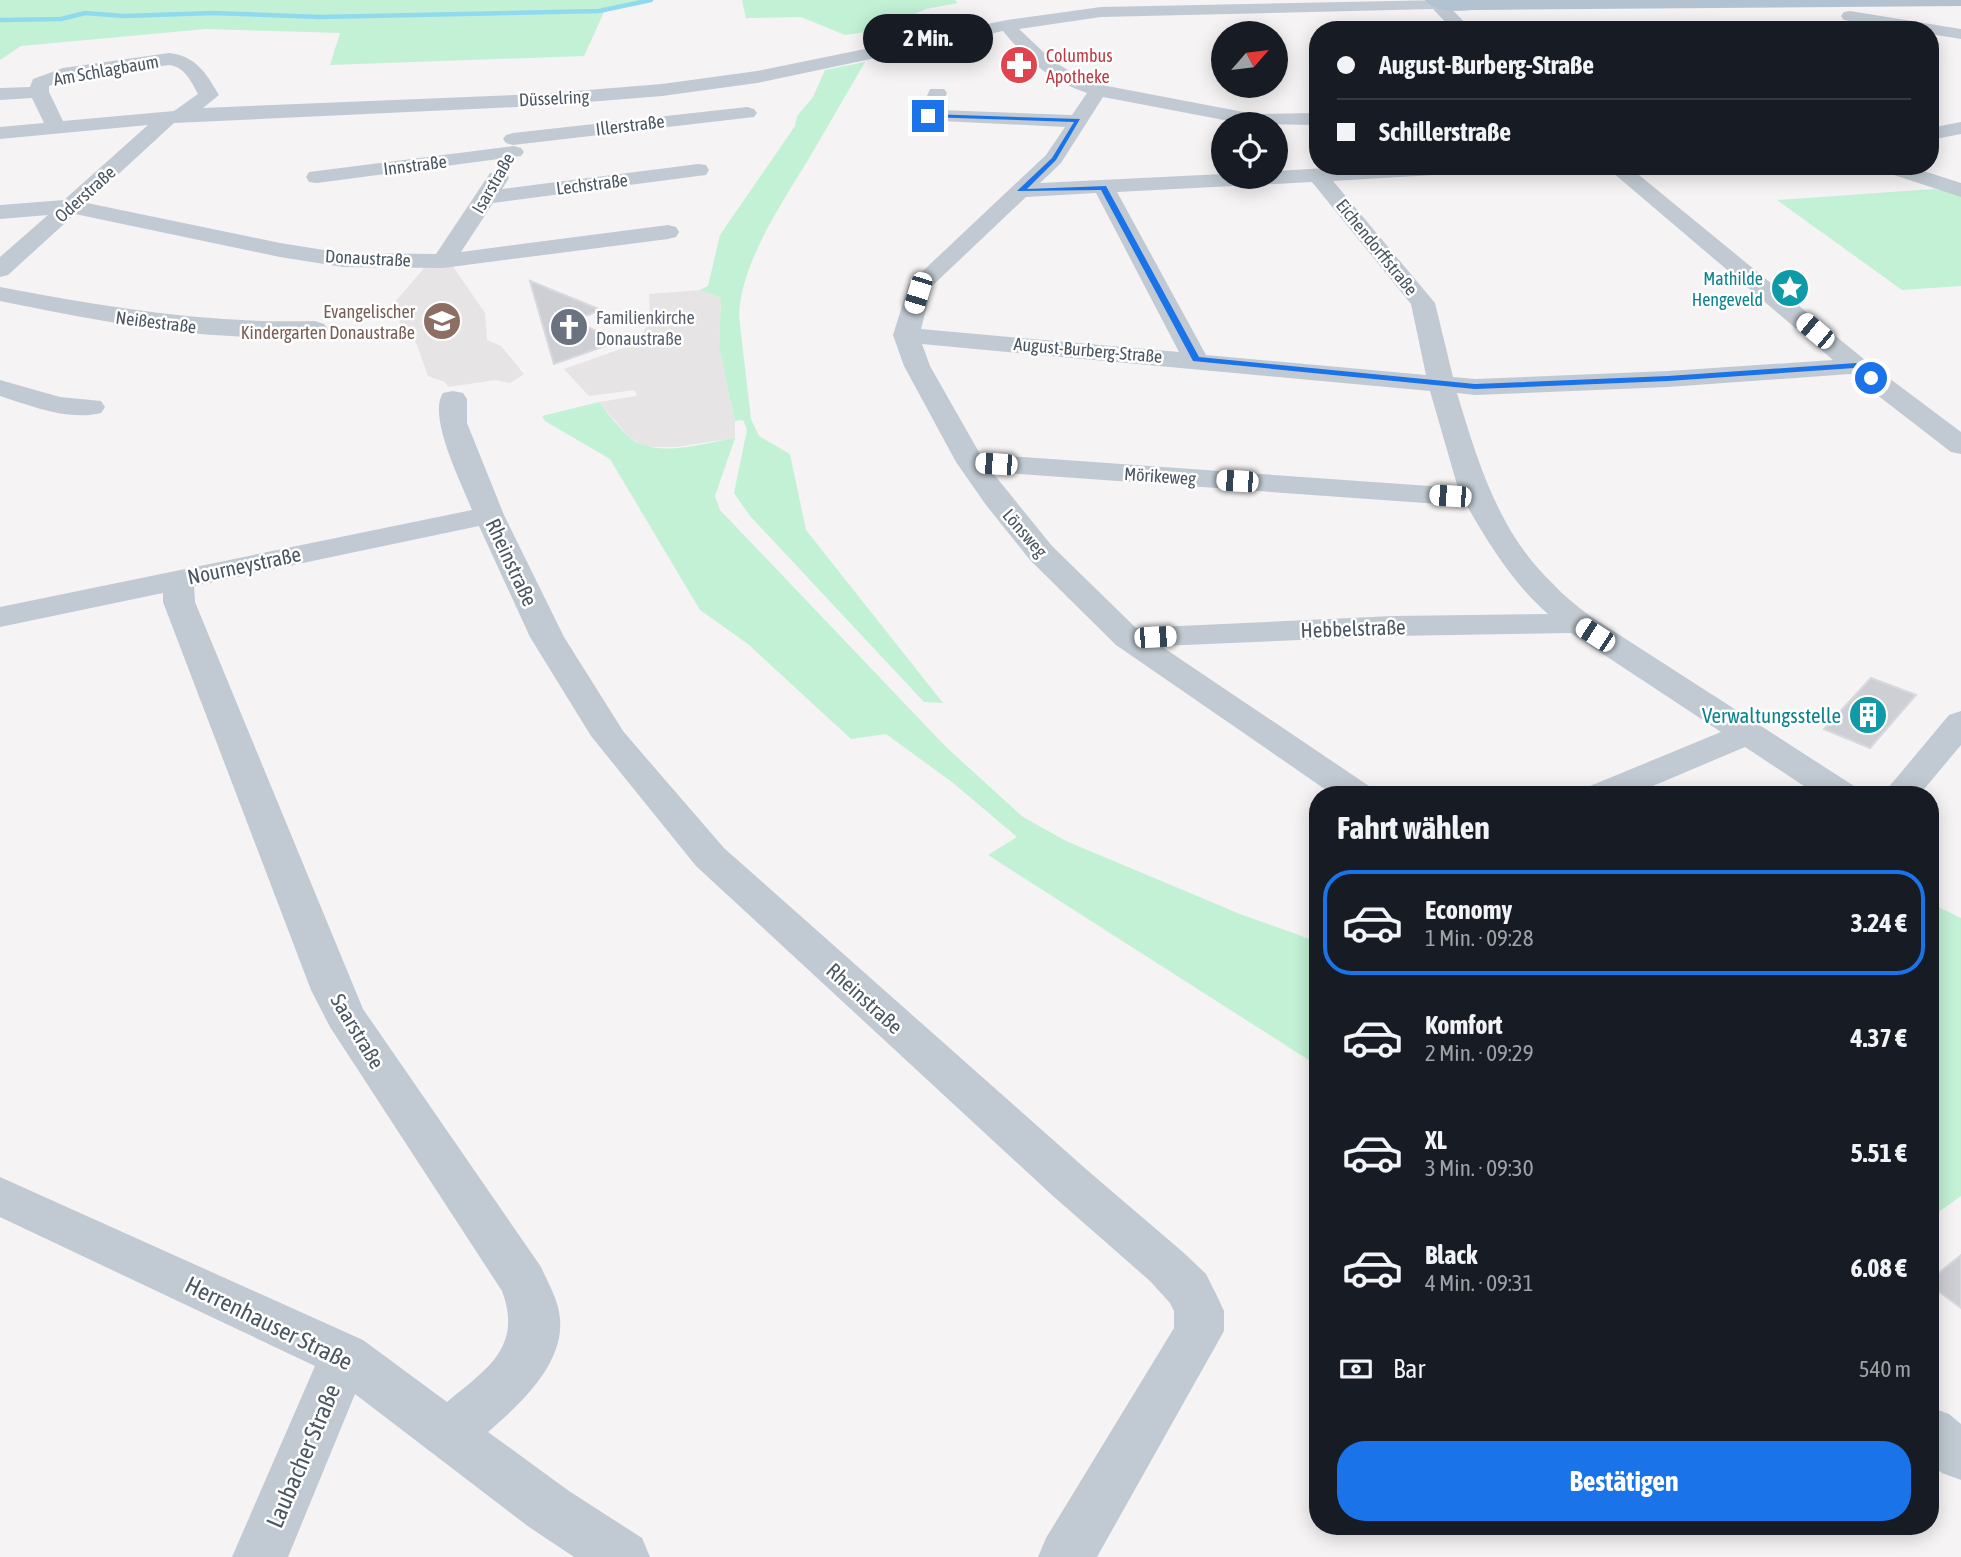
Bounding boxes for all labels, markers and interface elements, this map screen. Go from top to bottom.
callout: 2 Min. [863,15,993,64]
north arrow [1211,21,1288,98]
map controls [1211,21,1288,189]
text: 2 Min. [903,25,953,51]
pharmacy icon: Columbus Apotheke [998,44,1040,86]
place label: Columbus Apotheke [1046,45,1113,87]
street label: Am Schlagbaum [52,50,160,90]
text: August-Burberg-Straße [1379,50,1594,80]
street label: Düsselring [518,86,590,110]
route end [912,100,944,132]
street label: Illerstraße [595,110,665,140]
button: locate [1211,112,1288,189]
text: Schillerstraße [1379,117,1511,147]
street label: Isarstraße [467,149,519,217]
street label: Innstraße [382,151,448,179]
street label: Oderstraße [50,161,120,227]
street label: Lechstraße [555,169,629,199]
street label: Eichendorffstraße [1332,195,1422,299]
street label: Donaustraße [325,245,411,271]
place icon: Mathilde Hengeveld [1769,267,1811,309]
place label: Mathilde Hengeveld [1692,268,1763,310]
car [902,270,935,316]
school or university icon: Evangelischer Kindergarten Donaustraße [421,300,463,342]
place label: Evangelischer Kindergarten Donaustraße [241,301,416,343]
church icon: Familienkirche Donaustraße [548,306,590,348]
street label: Neißestraße [114,307,198,337]
place label: Familienkirche Donaustraße [596,307,695,349]
car [1793,309,1838,353]
street label: August-Burberg-Straße [1013,333,1163,367]
route start [1855,362,1887,394]
car [975,452,1018,476]
street label: Mörikeweg [1123,463,1197,489]
car [1216,469,1259,493]
car [1429,484,1472,508]
street label: Lönsweg [998,505,1052,562]
street label: Rheinstraße [481,514,543,610]
street label: Nourneystraße [185,541,303,589]
street label: Hebbelstraße [1300,614,1406,642]
car [1572,615,1619,655]
car [1134,625,1177,649]
building icon: Verwaltungsstelle [1847,694,1889,736]
place label: Verwaltungsstelle [1702,703,1841,727]
text: Fahrt wählen [1337,809,1490,846]
icon: car [1341,891,1404,954]
text: Economy [1425,895,1512,925]
text: 3.24 € [1850,908,1907,938]
text: 1 Min. · 09:28 [1425,925,1533,951]
street label: Rheinstraße [822,958,908,1038]
street label: Saarstraße [326,989,390,1073]
icon: car [1341,1006,1404,1069]
text: Komfort [1425,1010,1502,1040]
text: 4.37 € [1850,1023,1907,1053]
text: 2 Min. · 09:29 [1425,1040,1533,1066]
icon: car [1341,1121,1404,1184]
text: XL [1425,1125,1447,1155]
text: 5.51 € [1850,1138,1907,1168]
text: 3 Min. · 09:30 [1425,1155,1533,1181]
icon: car [1341,1236,1404,1299]
text: Black [1425,1240,1477,1270]
text: 6.08 € [1850,1253,1907,1283]
text: 4 Min. · 09:31 [1425,1270,1533,1296]
street label: Herrenhauser Straße [181,1271,357,1375]
icon: cash [1337,1350,1375,1388]
text: Bar [1393,1354,1425,1384]
text: 540 m [1859,1356,1911,1382]
street label: Laubacher Straße [261,1380,345,1532]
button: Bestätigen [1337,1441,1911,1521]

